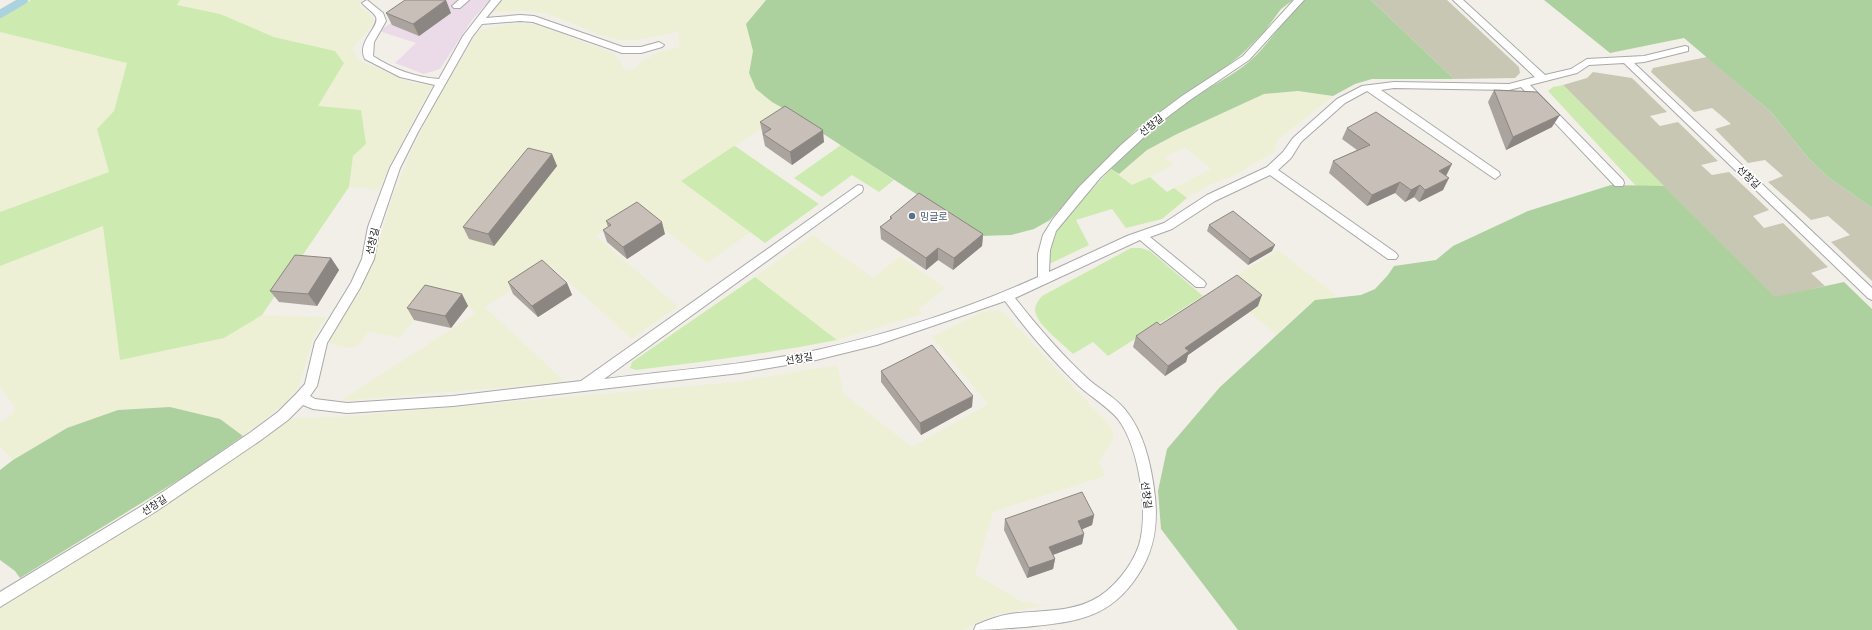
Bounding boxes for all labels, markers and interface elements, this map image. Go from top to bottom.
street label: 선창길 [1136,111,1166,139]
street label: 선창길 [1734,162,1764,192]
place label: 밍글로 [920,209,948,223]
marker: 밍글로 [907,211,917,221]
street label: 선창길 [362,226,382,256]
street label: 선창길 [784,349,814,367]
street label: 선창길 [1138,480,1156,510]
street label: 선창길 [139,492,169,518]

